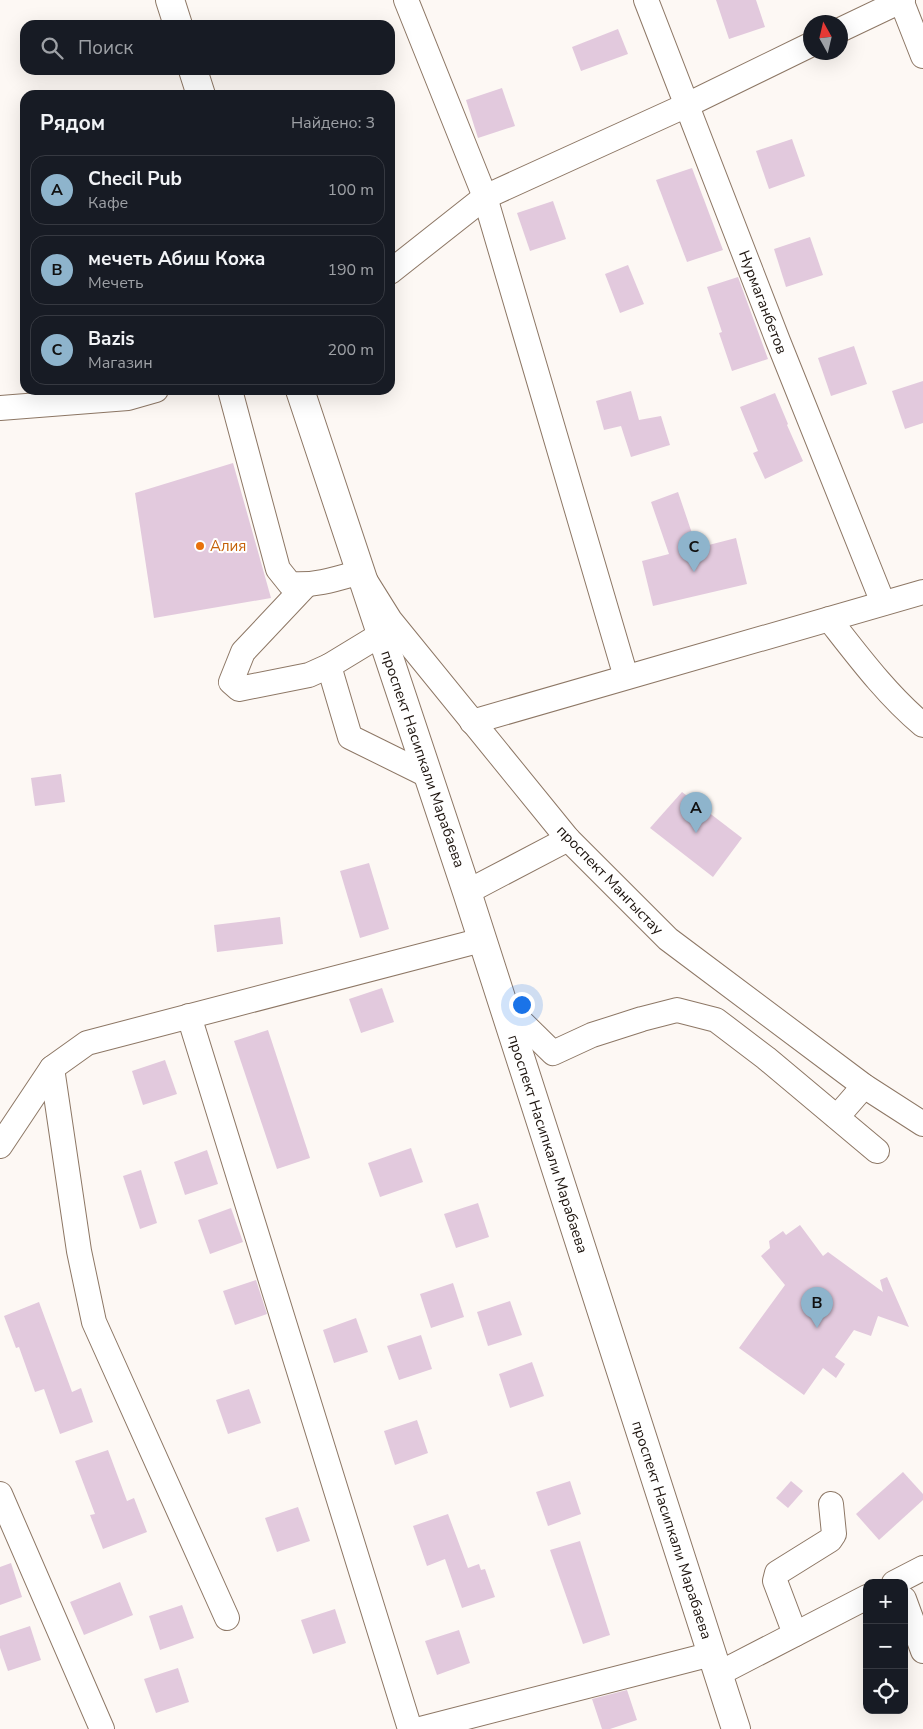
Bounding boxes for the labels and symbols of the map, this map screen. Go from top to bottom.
north arrow [803,15,848,60]
street label: Нурмаганбетов [734,247,792,357]
pin: C [678,531,710,572]
place label: Алия [210,536,246,556]
marker: Алия [194,540,206,552]
street label: проспект Насипкали Марабаева [376,648,470,870]
pin: A [680,792,712,833]
street label: проспект Мангыстау [552,821,668,939]
your location [509,992,535,1018]
street label: проспект Насипкали Марабаева [503,1032,593,1256]
pin: B [801,1287,833,1328]
street label: проспект Насипкали Марабаева [627,1418,717,1642]

